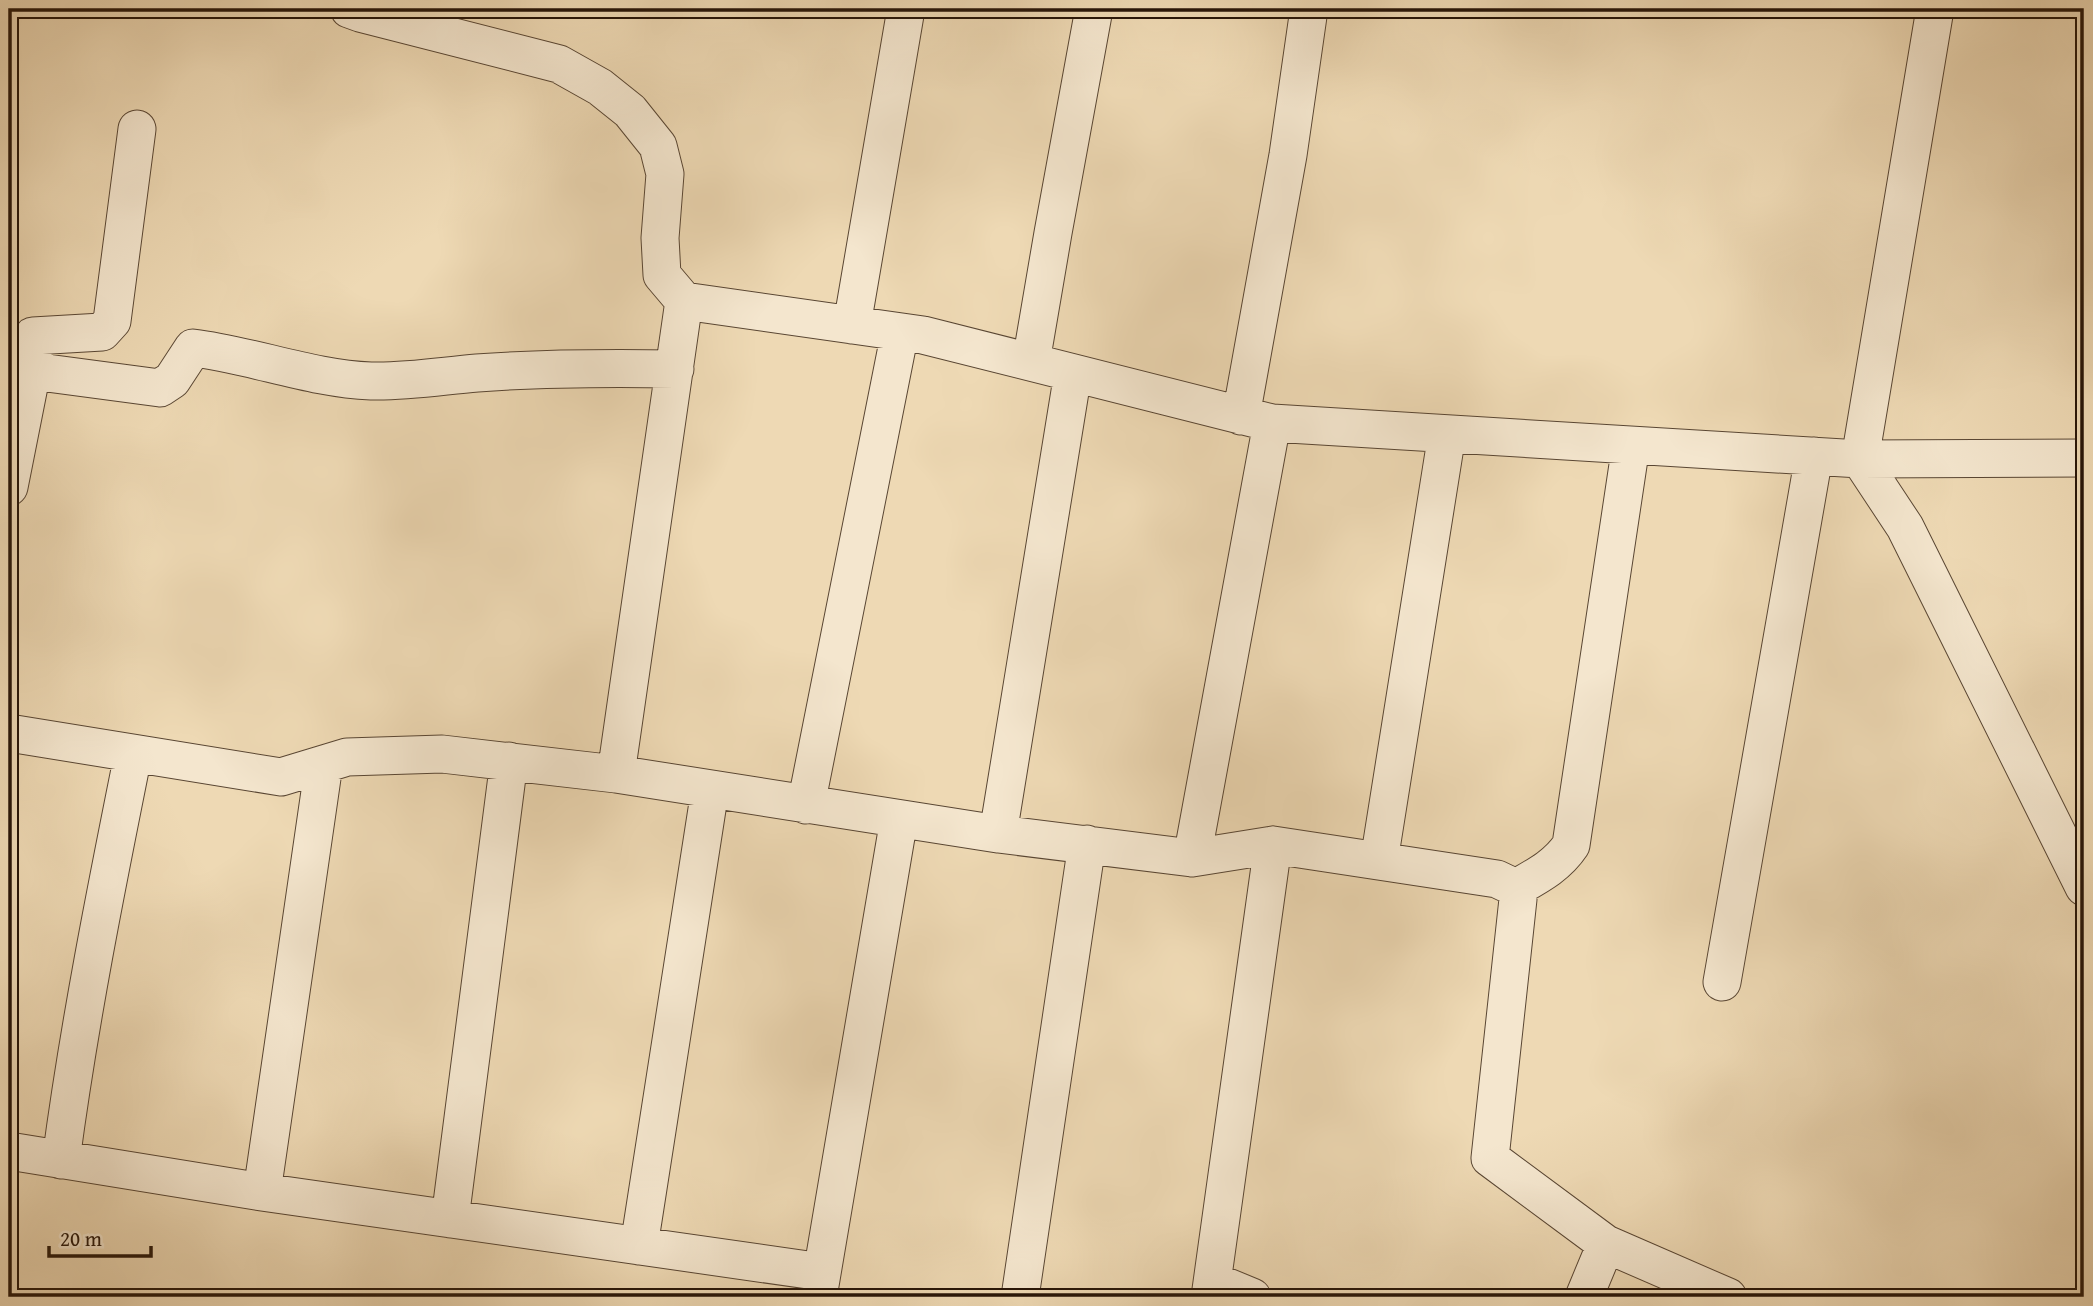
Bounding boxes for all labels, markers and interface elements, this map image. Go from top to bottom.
scale bar [49,1215,150,1259]
text: 20 m [60,1223,102,1254]

